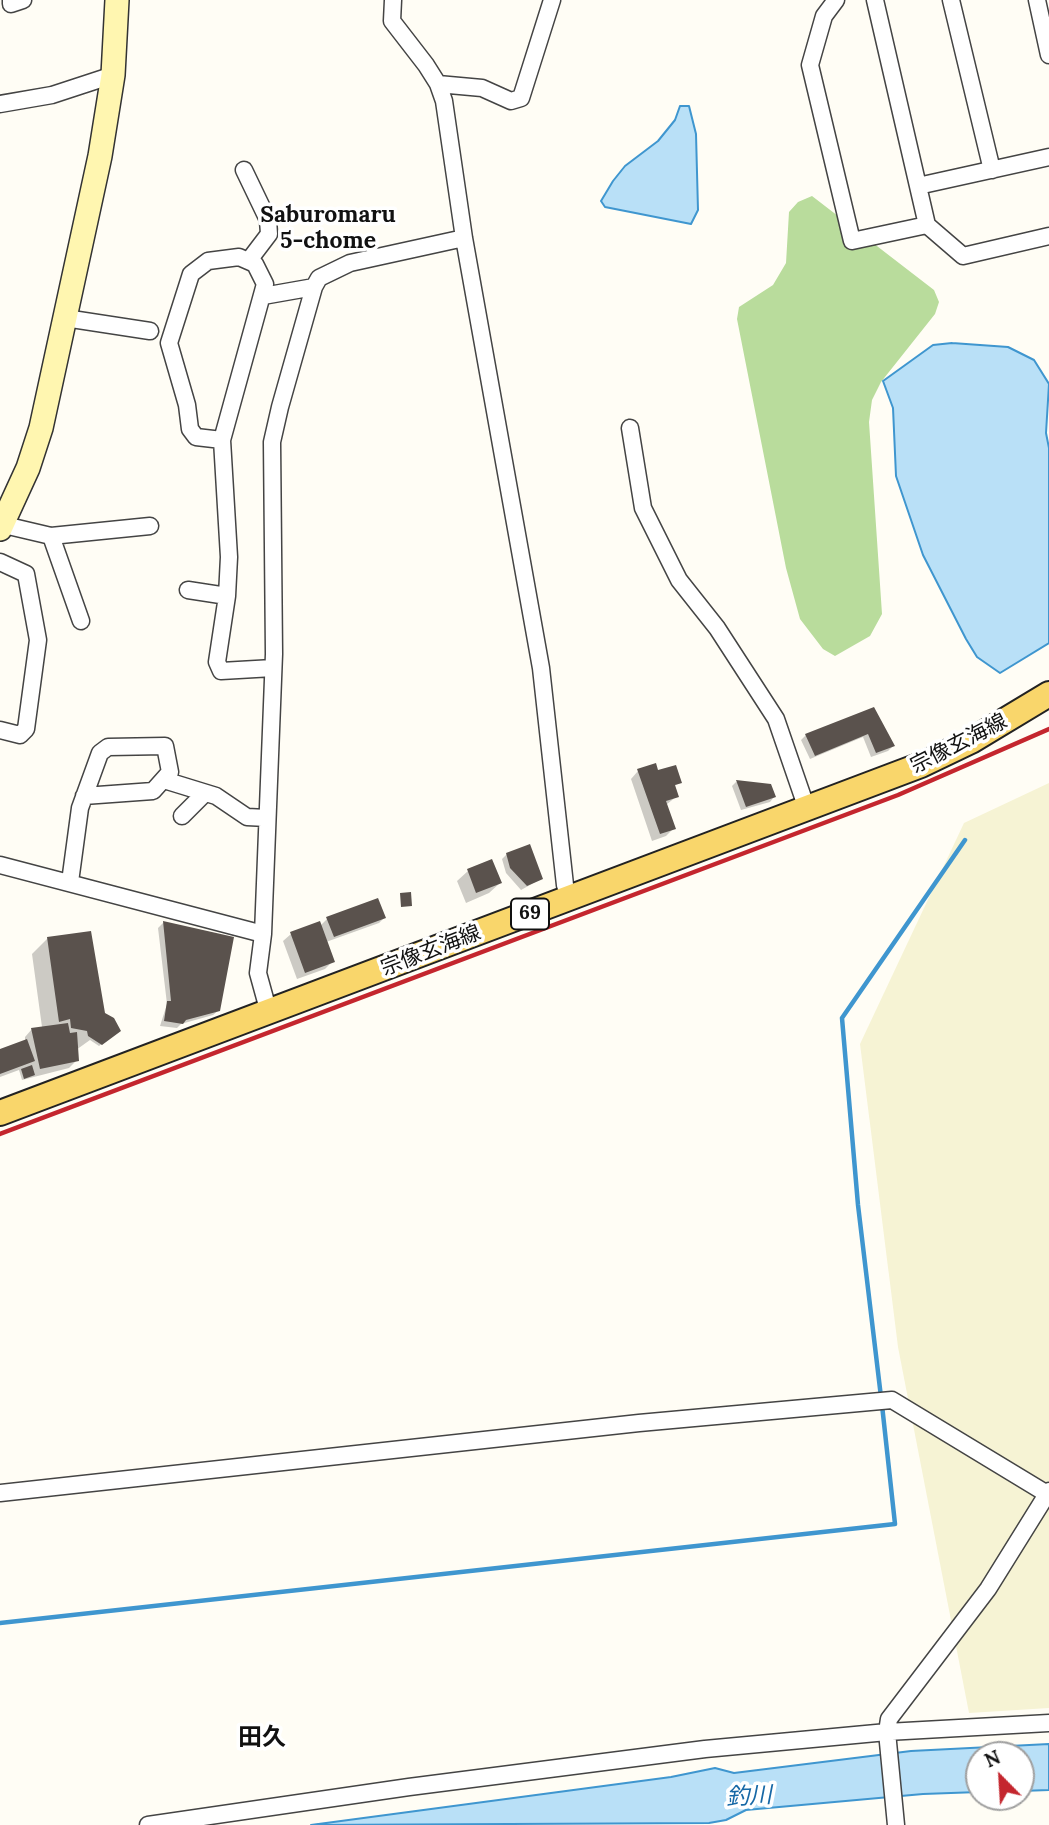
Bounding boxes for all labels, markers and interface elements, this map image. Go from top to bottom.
district label: Saburomaru 5-chome [260,201,396,255]
street label: 宗像玄海線 [907,709,1011,779]
road number: 69 [511,898,549,930]
street label: 宗像玄海線 [377,920,485,982]
district label: 田久 [238,1724,286,1752]
north arrow [965,1741,1035,1811]
text: N [981,1745,1004,1773]
water label: 釣川 [725,1782,773,1812]

